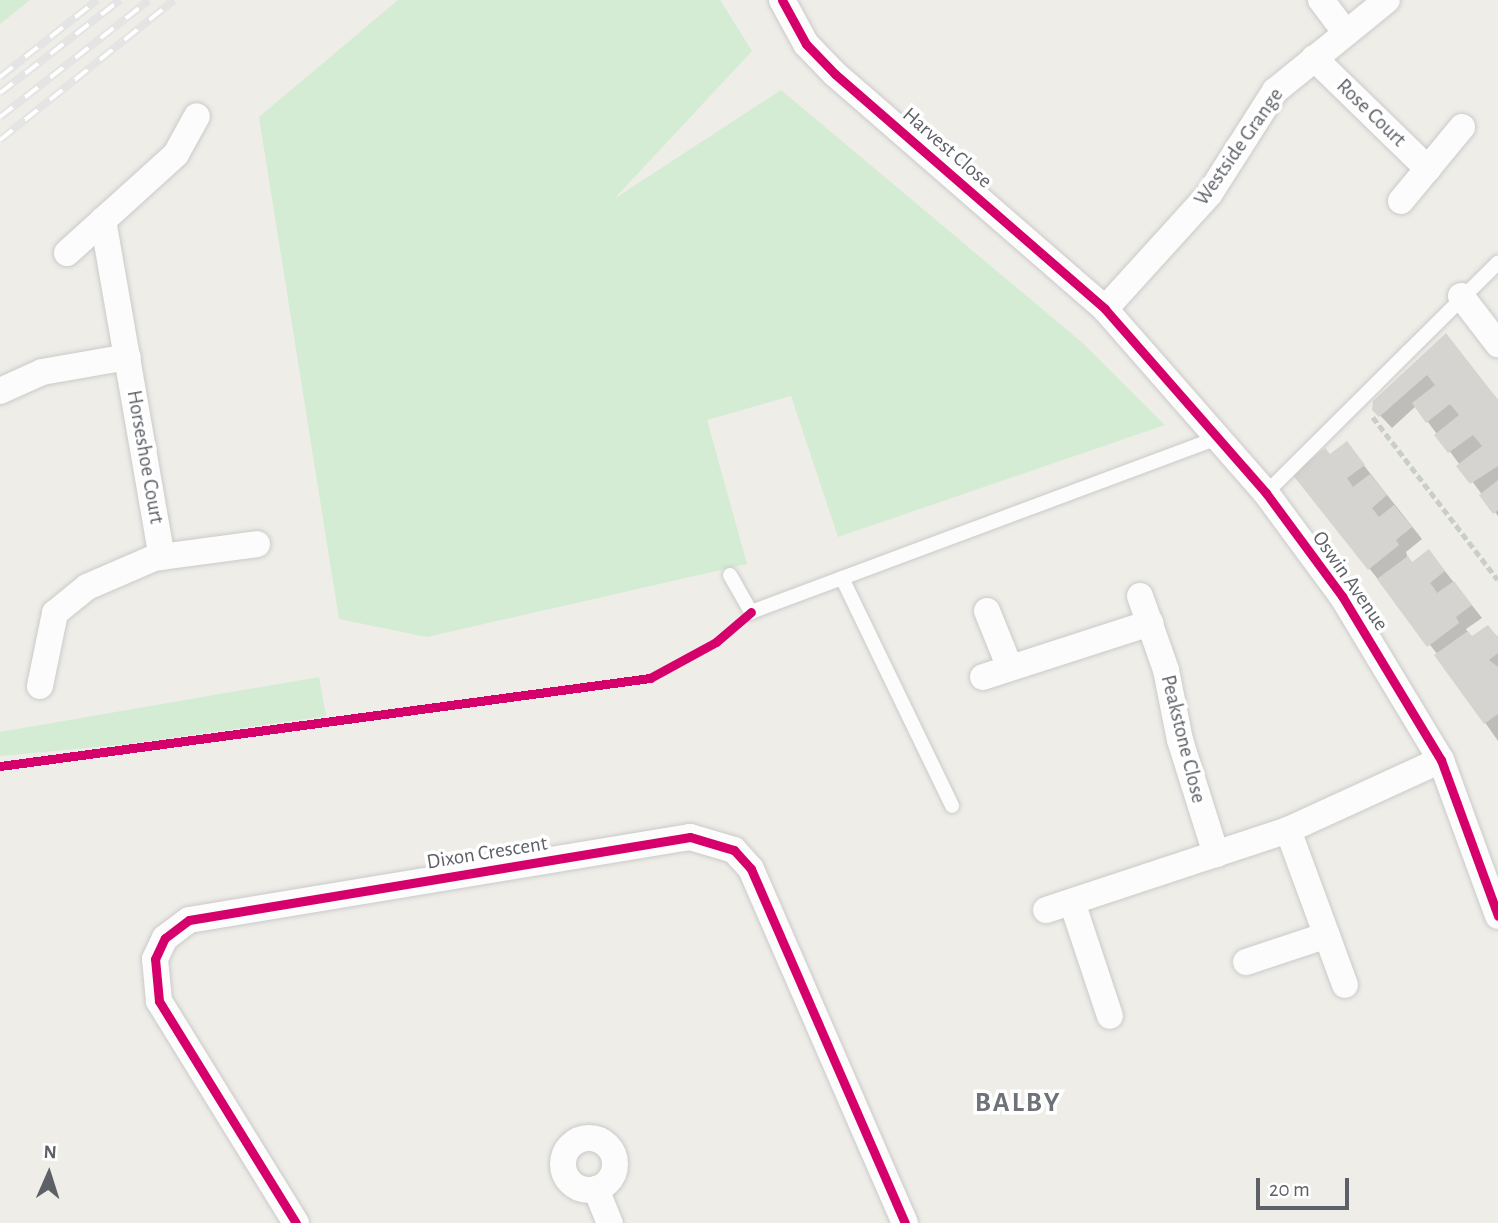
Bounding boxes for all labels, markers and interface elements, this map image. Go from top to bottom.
street label: Rose Court [1331,74,1411,152]
street label: Westside Grange [1189,83,1289,211]
street label: Harvest Close [897,102,997,194]
street label: Horseshoe Court [121,388,169,526]
street label: Oswin Avenue [1306,526,1394,636]
street label: Peakstone Close [1155,672,1211,806]
street label: Dixon Crescent [425,831,549,875]
district label: BALBY [975,1086,1061,1120]
north arrow [14,1139,84,1209]
text: N [43,1143,57,1162]
scale bar [1260,1164,1353,1208]
text: 20 m [1269,1179,1310,1200]

